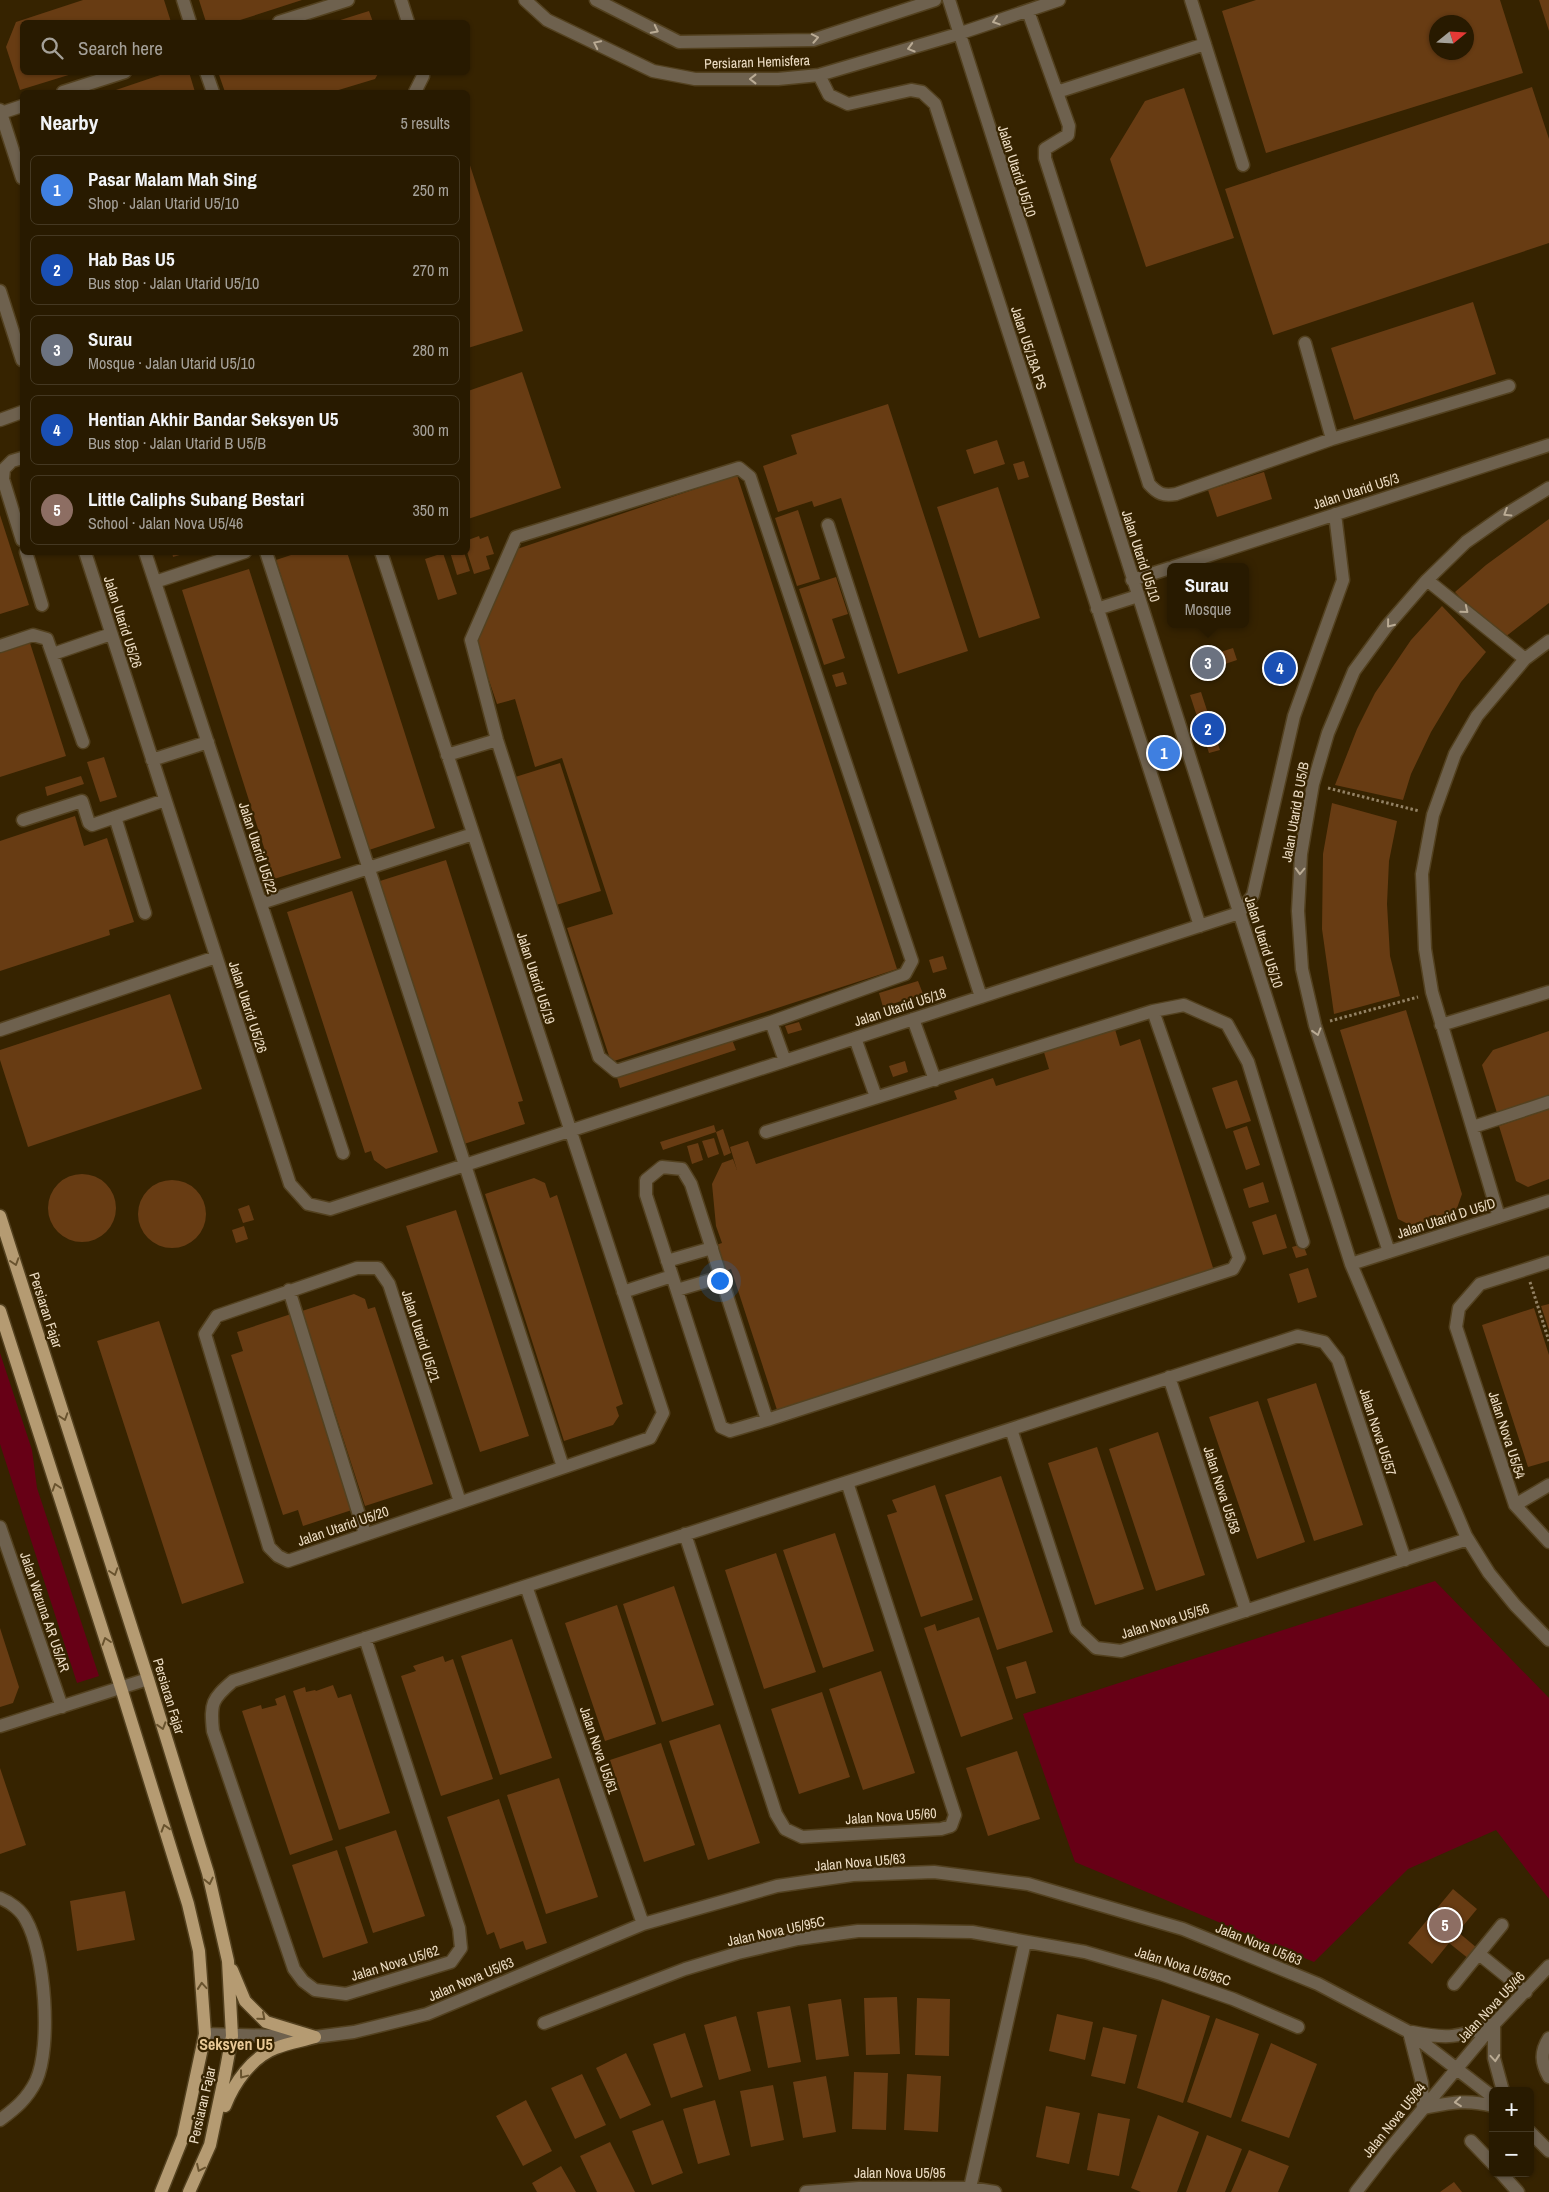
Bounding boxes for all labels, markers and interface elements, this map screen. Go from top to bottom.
one-way arrow [993,15,1001,25]
north arrow [1429,15,1474,60]
search box [20,20,470,75]
one-way arrow [650,24,659,34]
one-way arrow [810,33,819,44]
icon: search [38,34,66,62]
text: Search here [78,35,163,61]
one-way arrow [594,41,603,51]
one-way arrow [908,42,916,52]
street label: Persiaran Hemisfera [704,51,811,73]
one-way arrow [749,74,756,84]
text: Nearby [40,108,98,137]
text: 5 results [400,112,450,134]
street label: Jalan Utarid U5/10 [994,123,1040,219]
text: Pasar Malam Mah Sing [88,166,257,192]
text: 1 [53,179,61,201]
text: 250 m [413,179,449,201]
text: Shop · Jalan Utarid U5/10 [88,192,239,214]
text: Hab Bas U5 [88,246,175,272]
text: 2 [53,259,61,281]
text: 270 m [413,259,449,281]
text: Bus stop · Jalan Utarid U5/10 [88,272,259,294]
street label: Jalan U5/18A PS [1007,304,1051,392]
text: Surau [88,326,132,352]
text: 3 [53,339,61,361]
text: 280 m [413,339,449,361]
text: Mosque · Jalan Utarid U5/10 [88,352,255,374]
text: Hentian Akhir Bandar Seksyen U5 [88,406,339,432]
text: 4 [53,419,61,441]
text: 300 m [413,419,449,441]
text: Bus stop · Jalan Utarid B U5/B [88,432,266,454]
street label: Jalan Utarid U5/3 [1311,469,1401,513]
text: Little Caliphs Subang Bestari [88,486,304,512]
text: 5 [53,499,61,521]
text: 350 m [413,499,449,521]
one-way arrow [1504,507,1513,517]
street label: Jalan Utarid U5/10 [1118,508,1164,604]
text: School · Jalan Nova U5/46 [88,512,243,534]
popup [1167,563,1249,628]
text: Surau [1185,572,1229,598]
street label: Jalan Utarid U5/26 [100,574,146,670]
text: Mosque [1185,598,1231,620]
one-way arrow [1459,605,1468,613]
one-way arrow [1387,618,1395,627]
pin: 3 [1192,644,1224,682]
pin: 4 [1264,649,1296,687]
pin: 2 [1192,710,1224,748]
pin: 1 [1148,734,1180,772]
street label: Jalan Utarid B U5/B [1277,760,1313,864]
street label: Jalan Utarid U5/22 [235,800,281,896]
one-way arrow [1294,867,1305,875]
street label: Jalan Utarid U5/10 [1241,894,1287,990]
street label: Jalan Utarid U5/19 [513,930,559,1026]
street label: Jalan Utarid U5/26 [225,959,271,1055]
street label: Jalan Utarid U5/18 [852,984,948,1030]
one-way arrow [1311,1027,1321,1035]
street label: Jalan Utarid D U5/D [1394,1194,1498,1242]
one-way arrow [9,1258,19,1266]
your location [707,1268,733,1294]
street label: Persiaran Fajar [25,1270,67,1350]
street label: Jalan Utarid U5/21 [398,1288,445,1385]
street label: Jalan Nova U5/57 [1355,1386,1401,1478]
street label: Jalan Nova U5/54 [1484,1389,1530,1482]
one-way arrow [59,1413,69,1421]
street label: Jalan Nova U5/58 [1199,1444,1245,1536]
one-way arrow [52,1483,62,1491]
street label: Jalan Utarid U5/20 [295,1502,391,1550]
street label: Jalan Waruna AR U5/AR [16,1550,74,1674]
one-way arrow [108,1567,118,1576]
street label: Jalan Nova U5/56 [1119,1599,1211,1643]
one-way arrow [102,1638,112,1646]
street label: Persiaran Fajar [149,1656,189,1736]
street label: Jalan Nova U5/61 [576,1704,623,1797]
one-way arrow [157,1721,167,1729]
street label: Jalan Nova U5/60 [845,1804,937,1828]
one-way arrow [160,1825,170,1833]
street label: Jalan Nova U5/63 [814,1849,906,1875]
one-way arrow [203,1877,214,1885]
pin: 5 [1429,1906,1461,1944]
street label: Jalan Nova U5/95C [725,1912,827,1950]
street label: Jalan Nova U5/63 [1213,1919,1305,1969]
street label: Jalan Nova U5/62 [349,1941,441,1985]
street label: Jalan Nova U5/95C [1133,1942,1233,1990]
street label: Jalan Nova U5/63 [425,1953,517,2005]
street label: Jalan Nova U5/46 [1453,1967,1529,2047]
one-way arrow [197,1981,208,1989]
one-way arrow [256,2011,265,2020]
district label: Seksyen U5 [199,2033,273,2055]
one-way arrow [1489,2054,1500,2062]
street label: Persiaran Fajar [184,2065,220,2145]
one-way arrow [240,2069,248,2078]
street label: Jalan Nova U5/94 [1358,2078,1430,2161]
map controls [1489,2087,1534,2177]
button: + [1489,2087,1534,2132]
one-way arrow [1453,2096,1461,2107]
button: − [1489,2132,1534,2177]
one-way arrow [195,2163,206,2172]
street label: Jalan Nova U5/95 [854,2164,946,2182]

